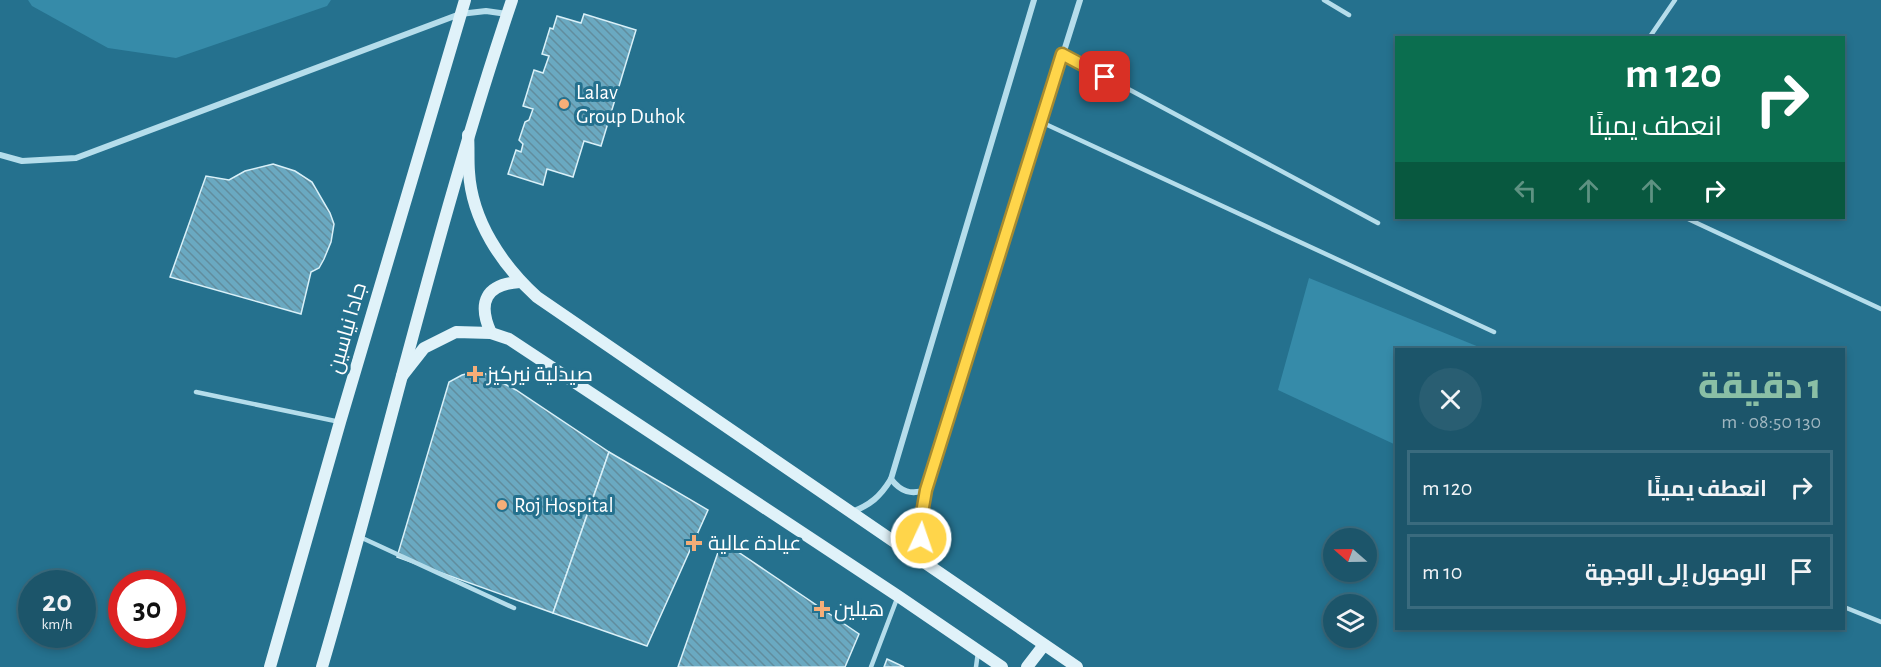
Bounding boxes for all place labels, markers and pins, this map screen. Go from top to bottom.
pin [1079,51,1130,102]
place label: Lalav Group Duhok [576,82,686,127]
marker: Lalav Group Duhok [557,97,571,111]
place label: صيدلية نيركيز [486,364,593,386]
marker: صيدلية نيركيز [468,367,482,381]
place label: Roj Hospital [514,495,614,516]
marker: Roj Hospital [495,498,509,512]
place label: عيادة عالية [708,533,801,554]
marker: عيادة عالية [685,534,703,552]
place label: هيلين [834,599,884,622]
marker: هيلين [815,602,829,616]

